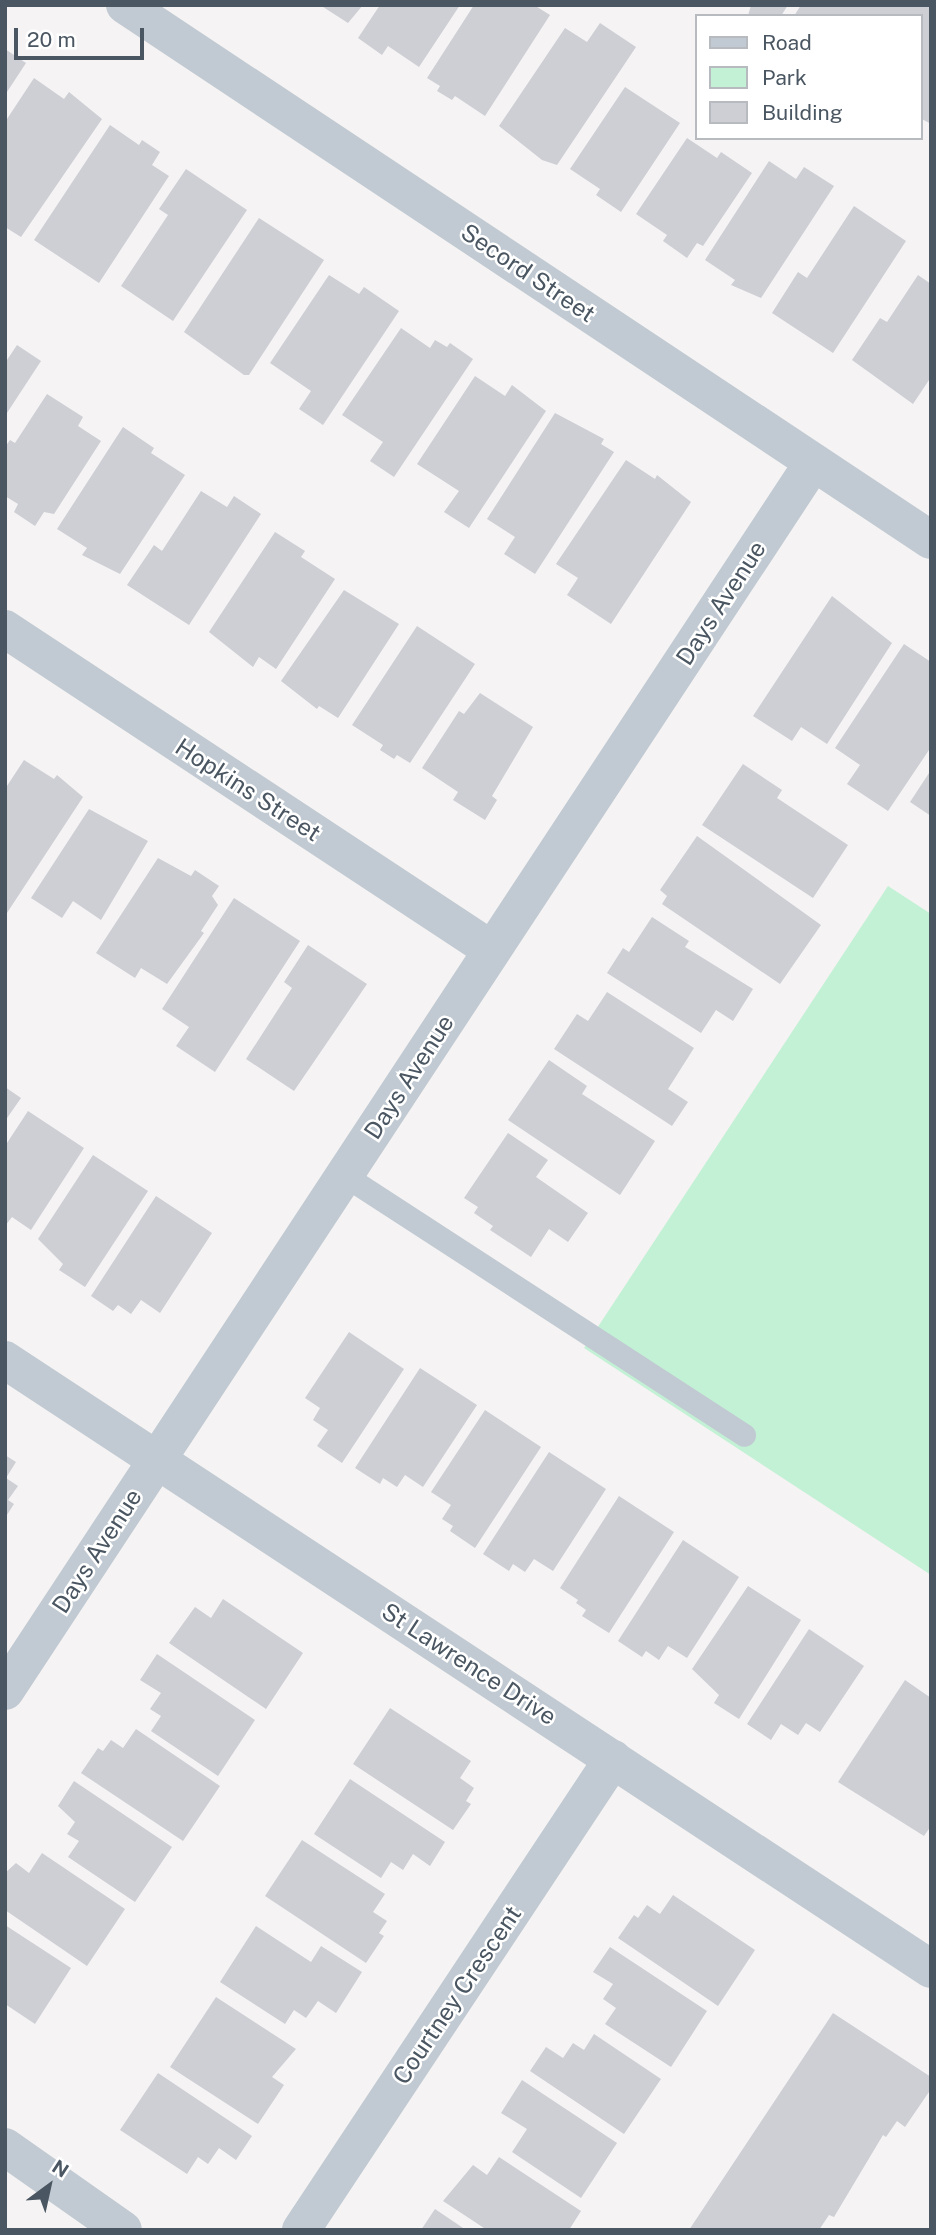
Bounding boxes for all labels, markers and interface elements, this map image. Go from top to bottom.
scale bar [18,14,147,58]
legend [694,14,922,140]
text: 20 m [27,27,76,52]
text: Road [762,30,812,55]
text: Park [762,65,807,90]
text: Building [762,100,843,125]
street label: Secord Street [455,218,601,328]
street label: Days Avenue [670,535,772,671]
street label: Hopkins Street [170,732,326,848]
street label: Days Avenue [358,1009,460,1145]
street label: Days Avenue [46,1483,148,1619]
street label: St Lawrence Drive [376,1597,562,1731]
street label: Courtney Crescent [387,1900,527,2090]
north arrow [14,2151,84,2221]
text: N [48,2155,73,2182]

